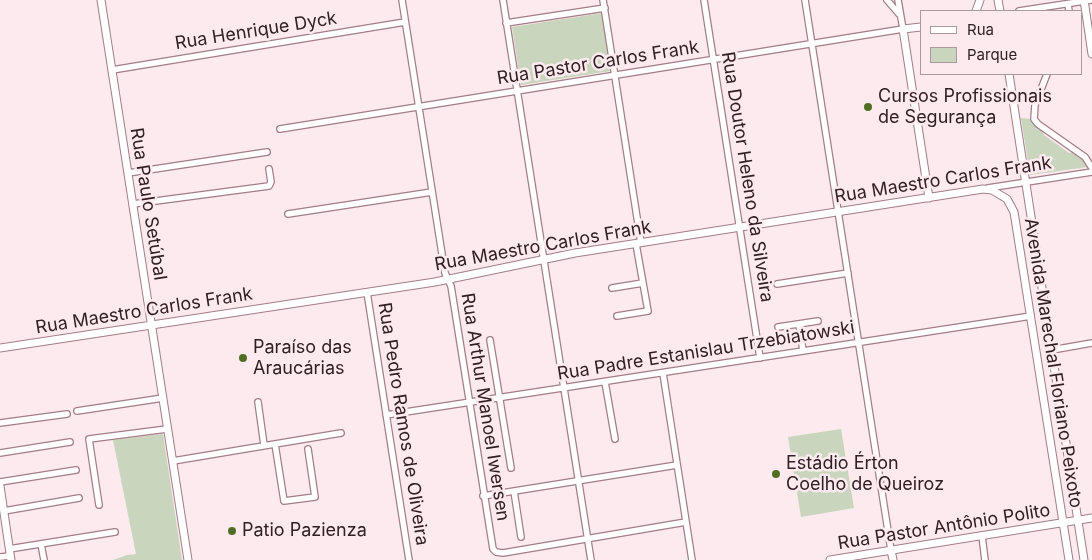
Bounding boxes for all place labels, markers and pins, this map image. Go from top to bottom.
place label: Cursos Profissionais de Segurança [878,86,1052,128]
marker: Cursos Profissionais de Segurança [862,101,874,113]
place label: Paraíso das Araucárias [253,337,352,379]
marker: Paraíso das Araucárias [237,352,249,364]
place label: Estádio Érton Coelho de Queiroz [786,453,944,496]
marker: Estádio Érton Coelho de Queiroz [770,468,782,480]
place label: Patio Pazienza [242,520,367,542]
marker: Patio Pazienza [226,525,238,537]

